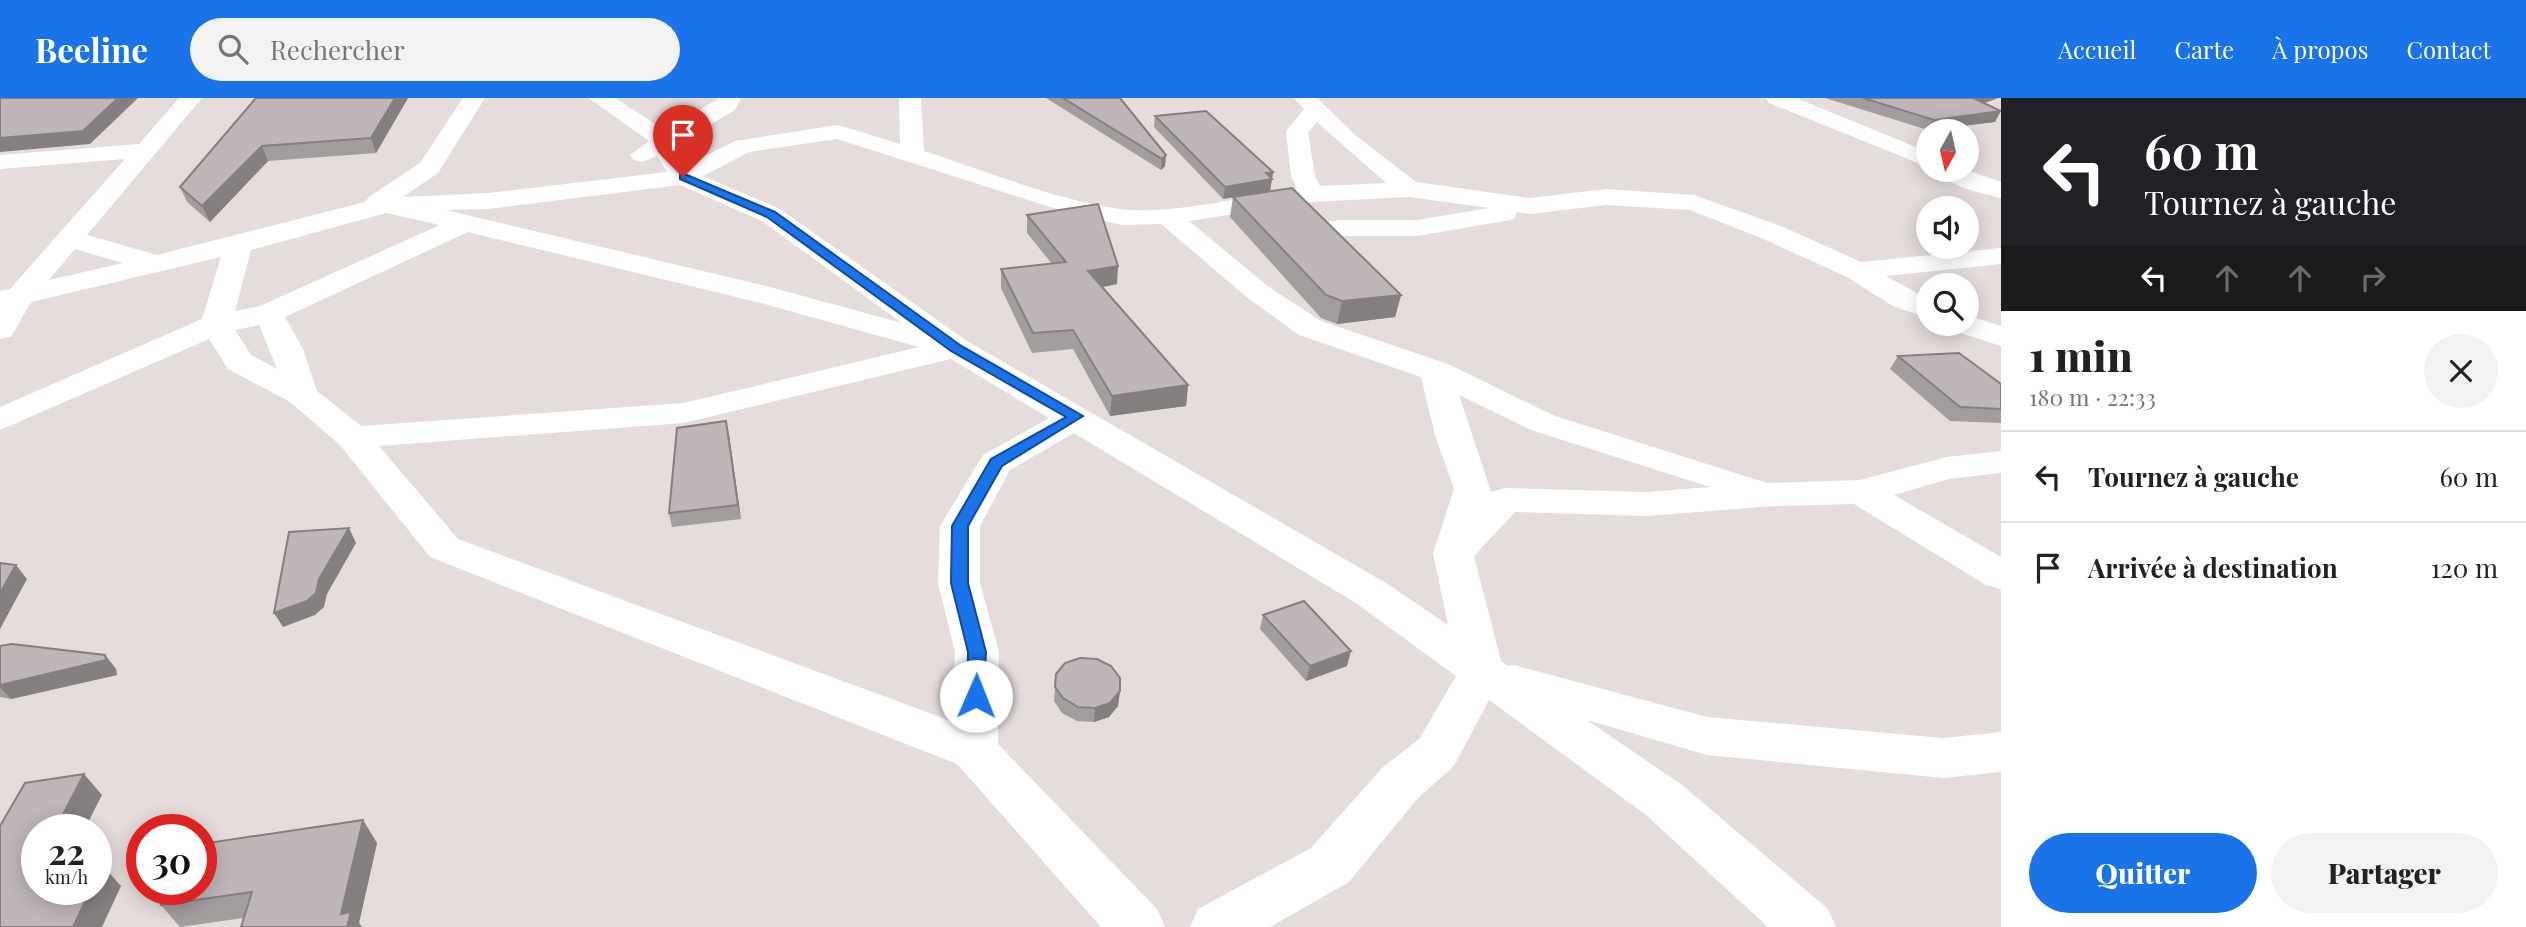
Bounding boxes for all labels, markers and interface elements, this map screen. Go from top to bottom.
search box [190,18,680,81]
text: Beeline [35,27,148,71]
icon: search [214,30,252,68]
text: Rechercher [270,32,405,67]
text: Accueil [2058,33,2136,65]
text: Carte [2174,33,2234,65]
text: À propos [2272,33,2368,65]
text: Contact [2406,33,2491,65]
pin [653,105,713,177]
icon: arrive [664,116,702,154]
text: 60 m [2144,117,2259,182]
north arrow [1916,119,1979,182]
map controls [1916,119,1979,336]
icon: left [2029,126,2120,217]
text: Tournez à gauche [2144,180,2397,223]
button: sound [1916,196,1979,259]
icon: left [2135,259,2173,297]
icon: ahead [2208,259,2246,297]
icon: ahead [2281,259,2319,297]
icon: right [2354,259,2392,297]
button: search [1916,273,1979,336]
text: 1 min [2029,327,2133,383]
button: close [2424,334,2498,408]
text: 180 m · 22:33 [2029,381,2156,412]
icon: left [2029,458,2067,496]
text: Tournez à gauche [2088,459,2299,494]
text: 60 m [2439,459,2498,494]
icon: arrive [2029,549,2067,587]
text: Arrivée à destination [2088,550,2338,585]
text: 120 m [2431,550,2498,585]
position arrow [939,659,1013,733]
speed limit sign: 30 [126,814,217,905]
text: 22 [48,827,85,874]
button: Quitter [2029,833,2257,913]
button: Partager [2271,833,2498,913]
text: km/h [45,865,88,889]

